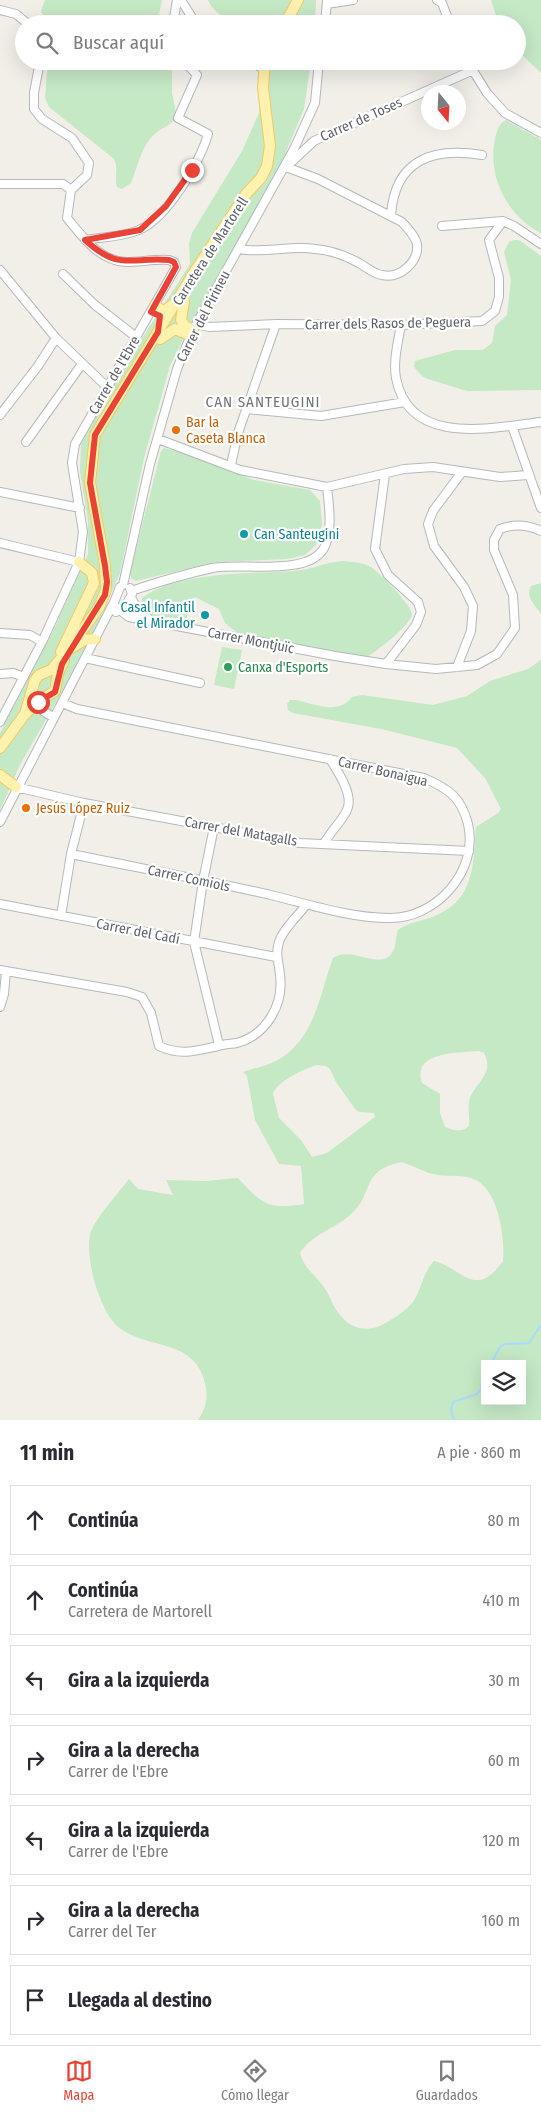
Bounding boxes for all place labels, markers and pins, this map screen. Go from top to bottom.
place label: Bar la Caseta Blanca [186,414,266,447]
marker: Bar la Caseta Blanca [170,424,182,436]
place label: Can Santeugini [254,526,339,543]
marker: Can Santeugini [238,528,250,540]
place label: Casal Infantil el Mirador [121,599,195,632]
marker: Casal Infantil el Mirador [199,609,211,621]
place label: Canxa d'Esports [238,659,328,676]
marker: Canxa d'Esports [222,661,234,673]
place label: Jesús López Ruiz [36,800,130,817]
marker: Jesús López Ruiz [20,802,32,814]

